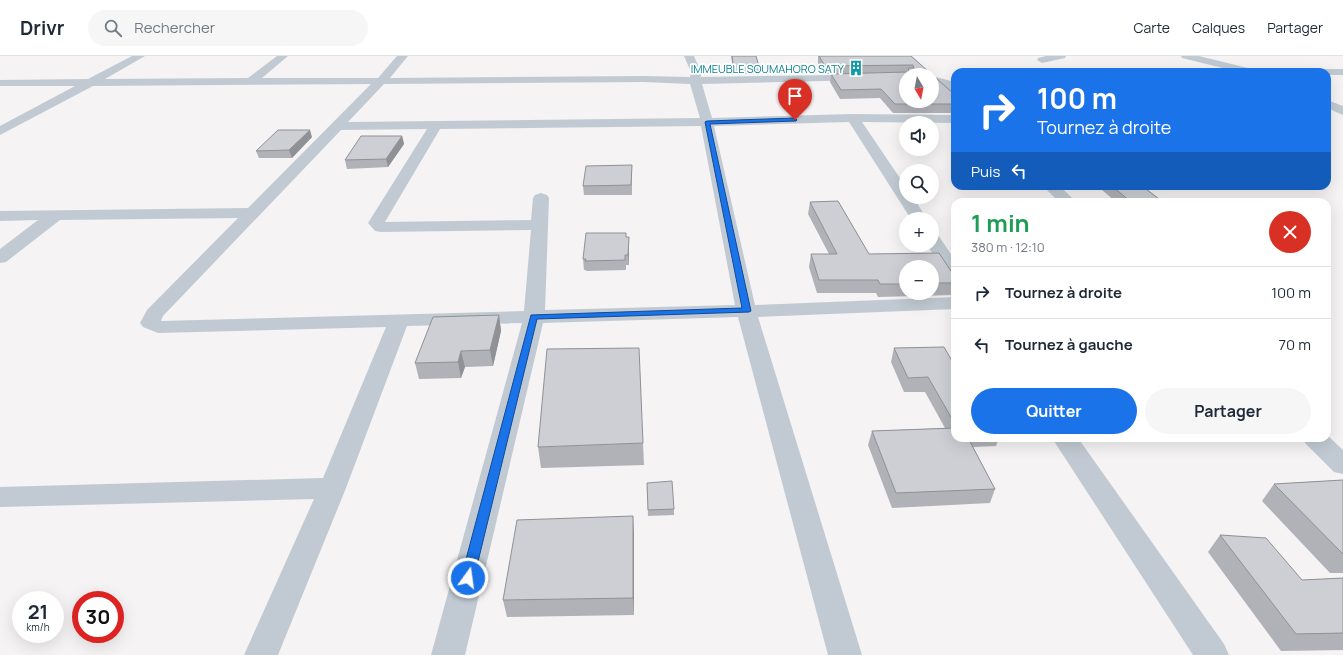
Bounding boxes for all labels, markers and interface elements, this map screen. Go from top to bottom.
search box [88,10,368,46]
text: Drivr [20,15,64,41]
icon: search [102,17,124,39]
text: Rechercher [134,17,215,38]
text: Carte [1134,18,1170,37]
text: Calques [1192,18,1245,37]
text: Partager [1267,18,1323,37]
building icon: IMMEUBLE SOUMAHORO SATY [847,59,865,77]
place label: IMMEUBLE SOUMAHORO SATY [691,61,845,76]
north arrow [899,68,939,108]
map controls [899,68,939,300]
pin [778,79,812,120]
text: 100 m [1037,79,1117,117]
icon: right [971,84,1023,136]
icon: arrive [784,85,806,107]
text: Tournez à droite [1037,115,1171,139]
button: sound [899,116,939,156]
icon: left [1008,160,1030,182]
text: Puis [971,161,1000,182]
button: search [899,164,939,204]
text: 1 min [971,206,1030,239]
button: close [1269,211,1311,253]
button: + [899,212,939,252]
text: 380 m · 12:10 [971,238,1045,256]
button: − [899,260,939,300]
icon: right [971,282,993,304]
text: Tournez à droite [1005,282,1122,303]
text: 100 m [1271,282,1311,303]
icon: left [971,334,993,356]
text: Tournez à gauche [1005,334,1133,355]
text: 70 m [1279,334,1311,355]
button: Quitter [971,388,1137,434]
button: Partager [1145,388,1311,434]
position arrow [447,557,489,599]
speed limit sign: 30 [72,591,124,643]
text: 21 [28,598,48,625]
text: km/h [26,620,50,634]

